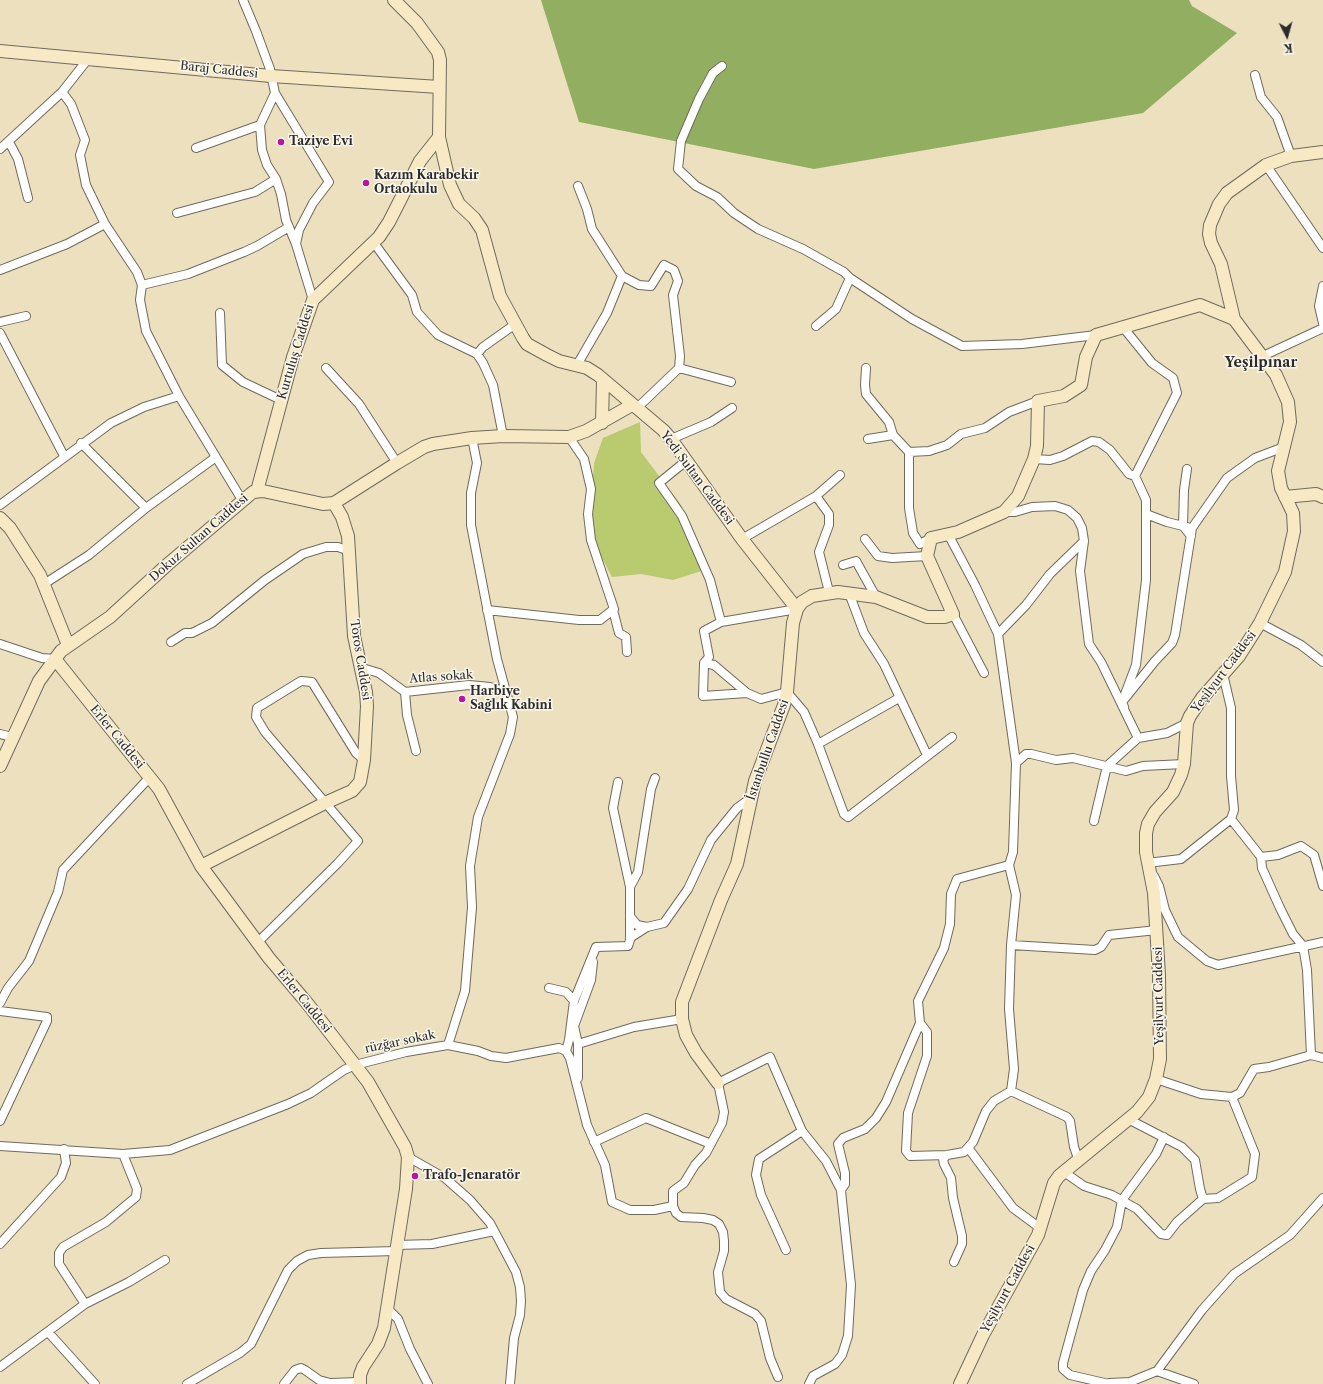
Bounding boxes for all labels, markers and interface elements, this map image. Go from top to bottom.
north arrow [1267,16,1307,56]
text: K [1283,41,1293,55]
street label: Baraj Caddesi [179,59,259,81]
place label: Taziye Evi [289,135,353,149]
marker: Taziye Evi [276,137,286,147]
place label: Kazım Karabekir Ortaokulu [374,169,479,197]
marker: Kazım Karabekir Ortaokulu [361,178,371,188]
street label: Kurtuluş Caddesi [275,303,317,401]
district label: Yeşilpınar [1225,355,1297,371]
street label: Yedi Sultan Caddesi [657,428,737,528]
street label: Dokuz Sultan Caddesi [147,491,251,585]
street label: Toros Caddesi [347,619,373,701]
street label: Yeşilyurt Caddesi [1189,628,1259,716]
street label: Atlas sokak [409,668,473,686]
place label: Harbiye Sağlık Kabini [470,685,552,713]
marker: Harbiye Sağlık Kabini [457,694,467,704]
street label: İstanbullu Caddesi [744,698,792,802]
street label: Erler Caddesi [87,702,147,772]
street label: Yeşilyurt Caddesi [1151,947,1167,1045]
street label: Erler Caddesi [274,966,334,1036]
street label: rüzğar sokak [363,1027,437,1057]
place label: Trafo-Jenaratör [423,1169,520,1183]
marker: Trafo-Jenaratör [410,1171,420,1181]
street label: Yeşilyurt Caddesi [978,1242,1038,1336]

